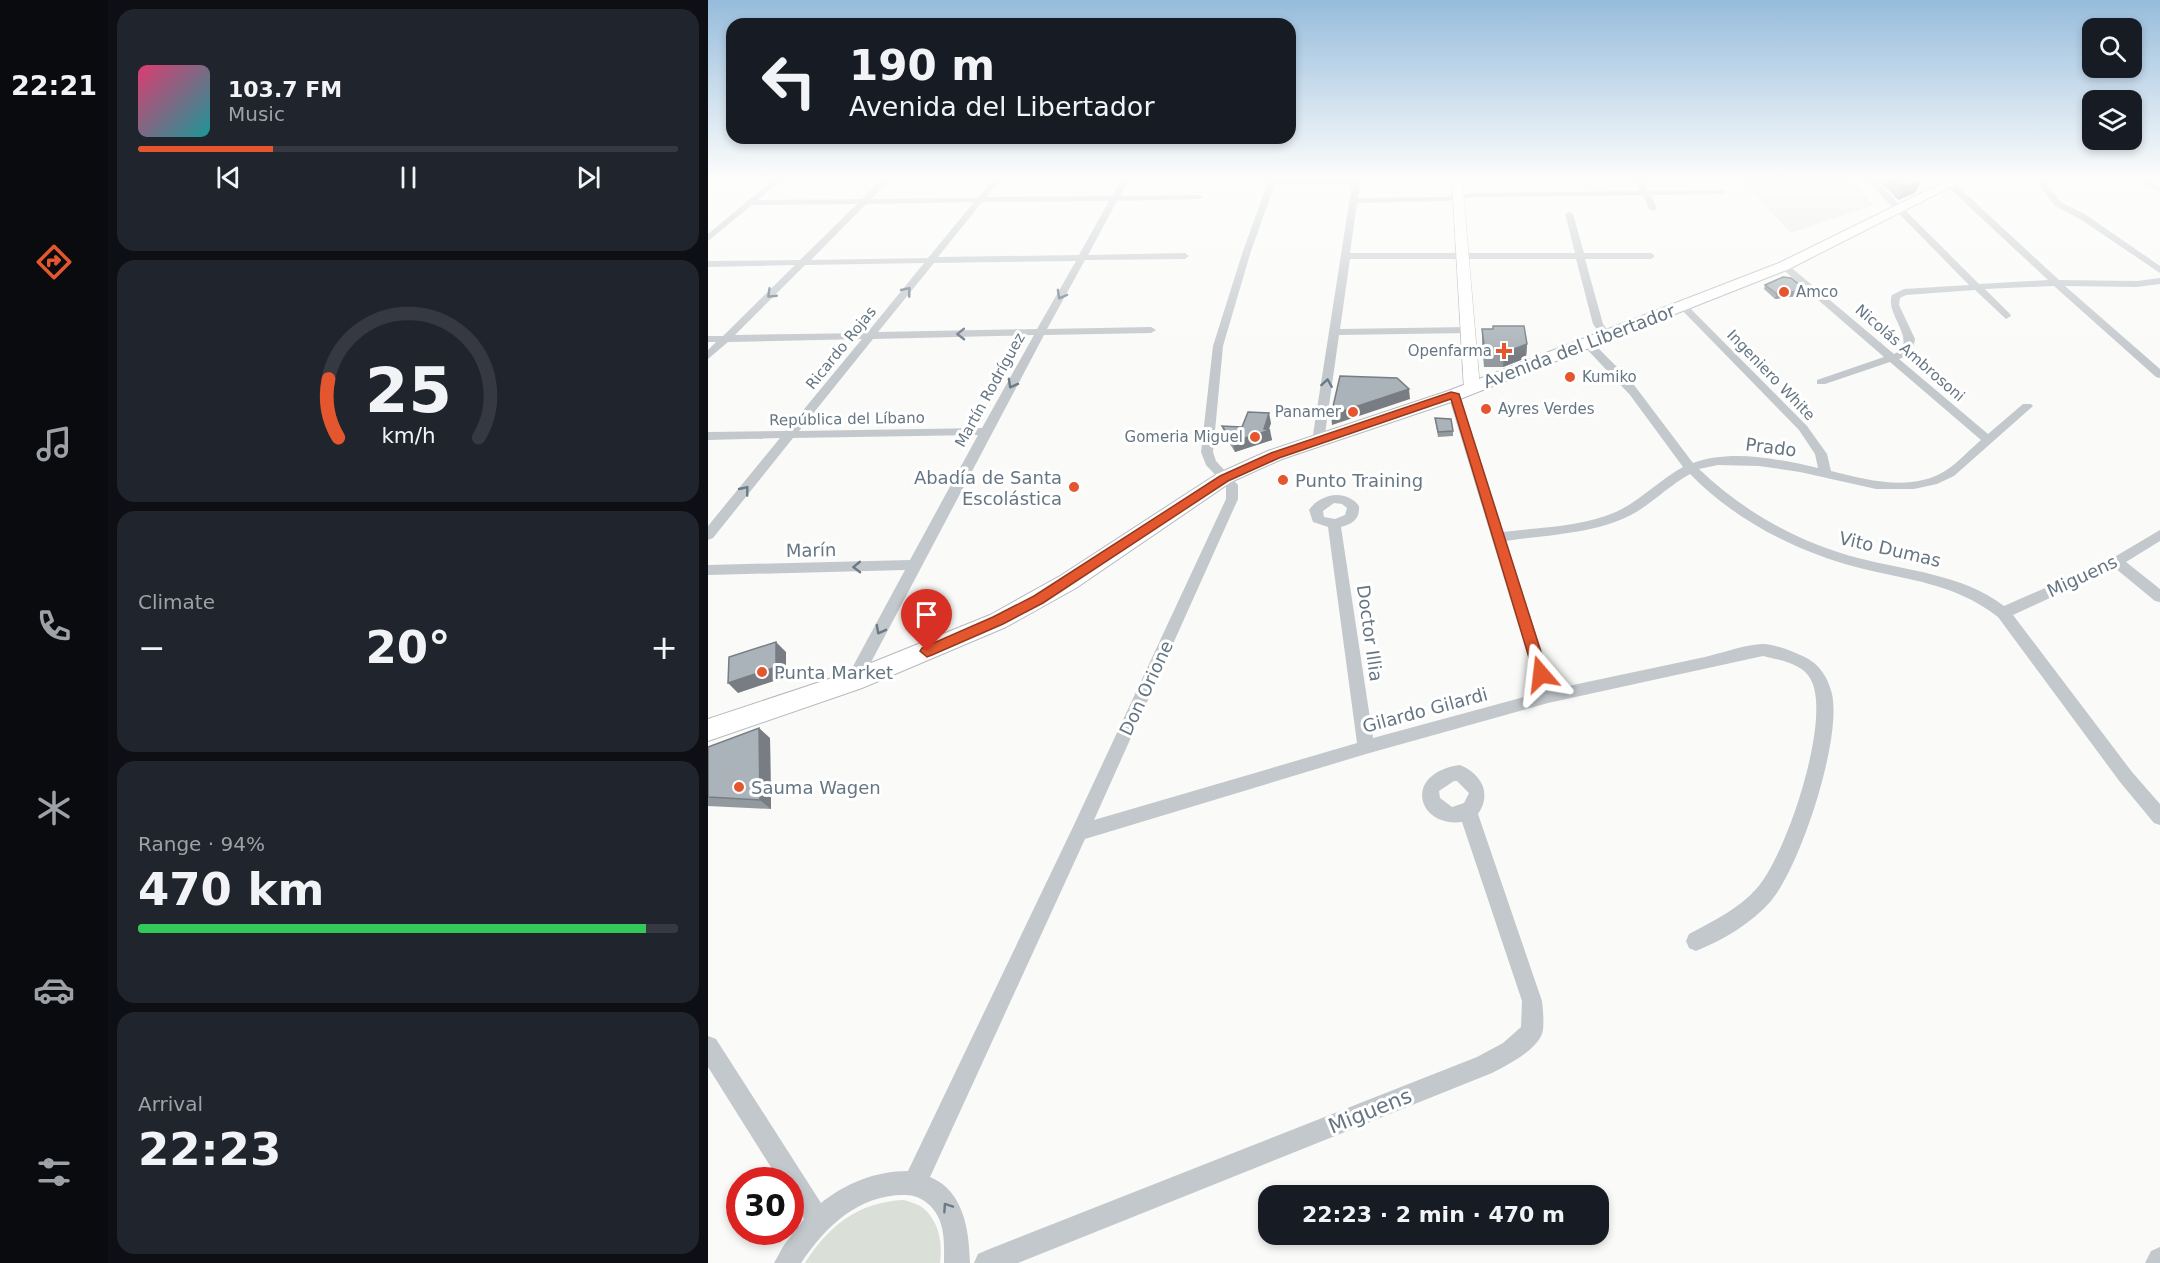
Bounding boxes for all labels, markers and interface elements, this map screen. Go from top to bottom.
map controls [2082,18,2142,150]
button: search [2082,18,2142,78]
text: 190 m [849,41,995,90]
icon: left [750,42,828,120]
text: 22:21 [11,70,97,101]
text: 103.7 FM [228,77,342,102]
button: layers [2082,90,2142,150]
text: Avenida del Libertador [849,91,1154,122]
text: Music [228,102,285,126]
icon: previous [212,161,245,194]
icon: pause [392,161,425,194]
icon: next [572,161,605,194]
icon: directions [33,241,75,283]
place label: Amco [1796,283,1838,301]
marker: Amco [1777,285,1791,299]
one-way arrow [899,286,910,297]
one-way arrow [767,287,777,298]
one-way arrow [1057,289,1068,299]
street label: Avenida del Libertador [1480,299,1678,392]
street label: Nicolás Ambrosoni [1852,301,1968,405]
street label: Ricardo Rojas [802,303,880,393]
street label: Ingeniero White [1723,326,1819,424]
one-way arrow [957,328,966,341]
street label: Martín Rodríguez [951,330,1029,450]
place label: Openfarma [1408,342,1492,360]
marker: Openfarma [1497,344,1511,358]
text: 25 [365,354,451,427]
place label: Kumiko [1582,368,1637,386]
marker: Kumiko [1563,370,1577,384]
one-way arrow [1008,378,1019,388]
one-way arrow [1321,378,1333,388]
place label: Ayres Verdes [1498,400,1595,418]
marker: Ayres Verdes [1479,402,1493,416]
place label: Panamer [1275,403,1342,421]
marker: Panamer [1346,405,1360,419]
street label: República del Líbano [769,409,925,429]
icon: music [33,423,75,465]
text: km/h [381,423,435,448]
place label: Gomeria Miguel [1125,428,1243,446]
marker: Gomeria Miguel [1248,430,1262,444]
street label: Prado [1744,433,1798,461]
place label: Abadía de Santa Escolástica [914,467,1062,509]
place label: Punto Training [1295,470,1423,491]
marker: Punto Training [1276,473,1290,487]
marker: Abadía de Santa Escolástica [1067,480,1081,494]
one-way arrow [737,486,748,497]
street label: Vito Dumas [1837,527,1943,571]
street label: Marín [786,539,836,561]
street label: Miguens [2043,551,2121,601]
one-way arrow [852,560,861,573]
street label: Doctor Illia [1353,583,1387,683]
pin [901,589,952,651]
text: Climate [138,590,215,614]
icon: arrive [910,598,943,631]
icon: phone [33,605,75,647]
text: 20° [365,621,451,674]
one-way arrow [876,624,887,634]
text: − [138,628,166,667]
text: + [650,628,678,667]
street label: Don Orione [1115,637,1177,739]
position arrow [1509,642,1573,706]
place label: Punta Market [774,662,893,683]
marker: Punta Market [755,665,769,679]
street label: Gilardo Gilardi [1360,683,1490,737]
place label: Sauma Wagen [751,777,881,798]
marker: Sauma Wagen [732,780,746,794]
icon: climate [33,787,75,829]
text: Range · 94% [138,832,265,856]
text: 470 km [138,863,324,916]
icon: car [33,969,75,1011]
street label: Miguens [1325,1083,1415,1139]
text: Arrival [138,1092,203,1116]
text: 22:23 [138,1123,281,1176]
icon: filters [33,1151,75,1193]
speed limit sign: 30 [726,1167,804,1245]
text: 22:23 · 2 min · 470 m [1302,1202,1565,1227]
one-way arrow [943,1203,954,1214]

